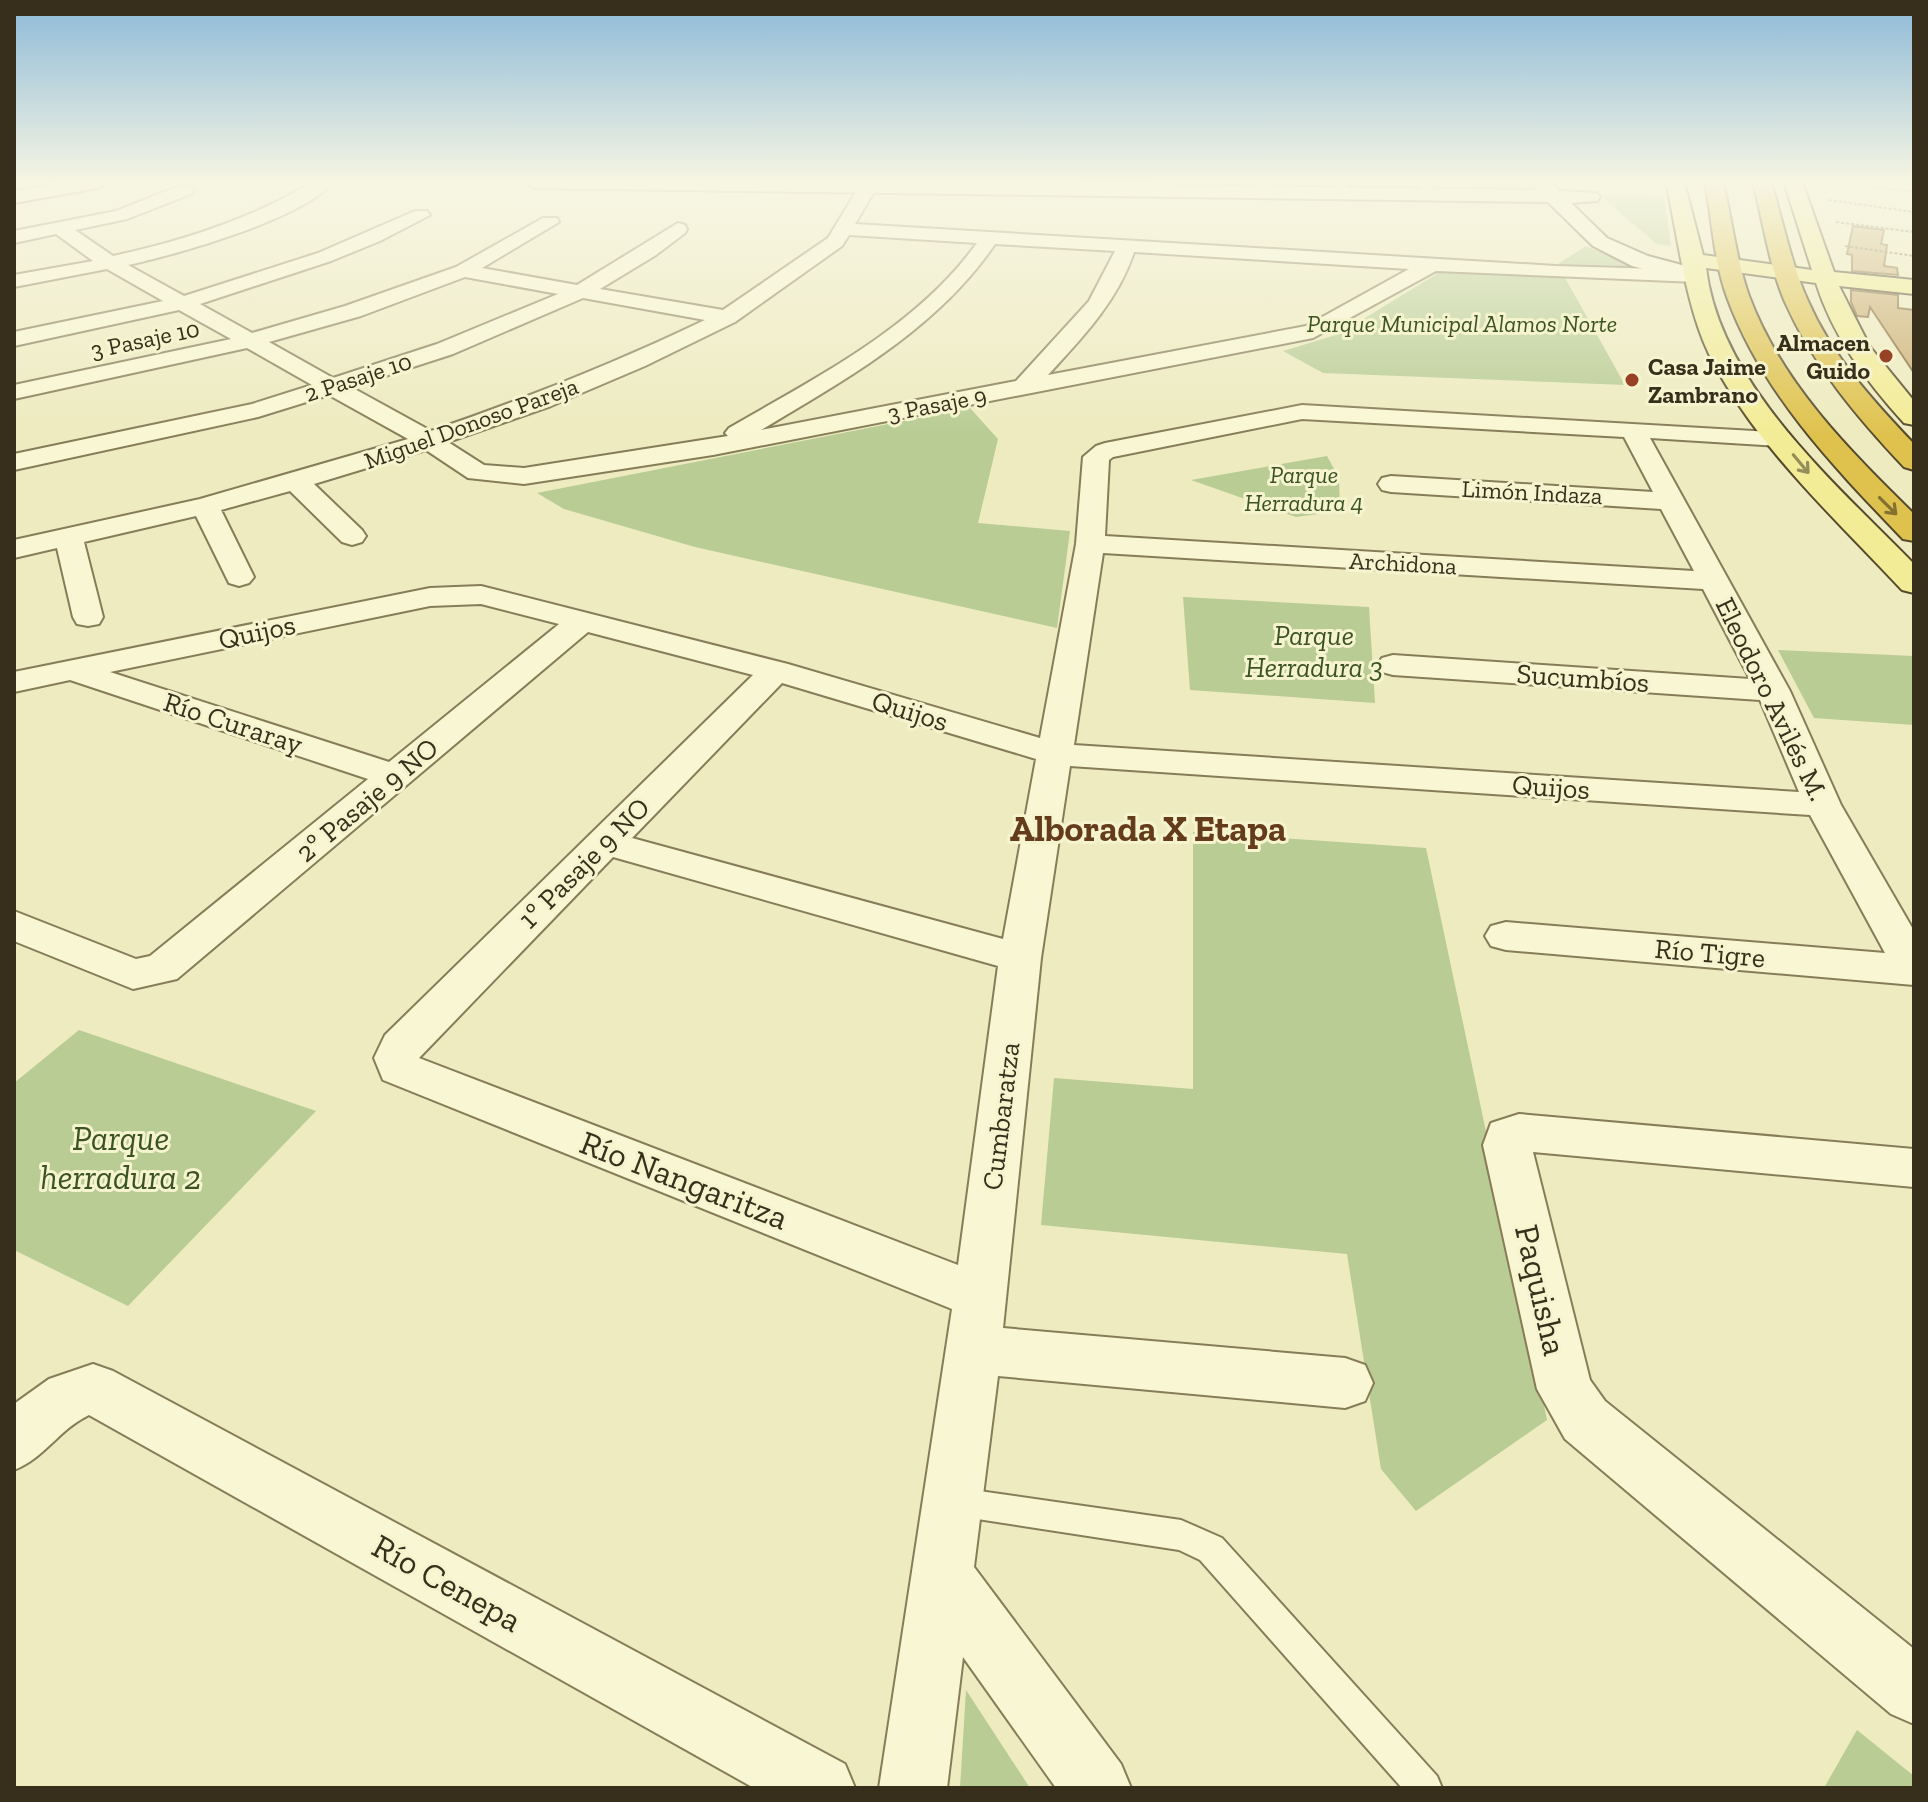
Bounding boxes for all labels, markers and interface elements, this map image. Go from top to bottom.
park label: Parque Municipal Alamos Norte [1307,309,1617,338]
street label: 3 Pasaje 10 [88,313,202,365]
place label: Almacen Guido [1776,328,1870,385]
street label: 2 Pasaje 10 [301,346,415,408]
marker: Almacen Guido [1877,347,1895,365]
place label: Casa Jaime Zambrano [1648,352,1766,409]
street label: Miguel Donoso Pareja [360,371,582,475]
marker: Casa Jaime Zambrano [1623,371,1641,389]
street label: 3 Pasaje 9 [885,380,989,428]
one-way arrow [1792,454,1810,474]
park label: Parque Herradura 4 [1244,460,1364,517]
street label: Limón Indaza [1461,474,1604,510]
one-way arrow [1878,496,1897,515]
street label: Archidona [1348,546,1458,580]
street label: Eleodoro Avilés M. [1709,592,1835,806]
street label: Quijos [215,608,299,656]
park label: Parque Herradura 3 [1245,619,1383,684]
street label: Sucumbíos [1516,657,1650,699]
street label: Quijos [868,684,952,738]
street label: Río Curaray [159,685,307,761]
street label: 2º Pasaje 9 NO [289,731,445,869]
street label: Quijos [1511,768,1591,806]
street label: 1º Pasaje 9 NO [512,791,656,935]
district label: Alborada X Etapa [1010,807,1286,850]
street label: Río Tigre [1653,932,1767,974]
street label: Cumbaratza [976,1040,1026,1192]
park label: Parque herradura 2 [41,1118,201,1198]
street label: Río Nangaritza [574,1122,794,1238]
street label: Paquisha [1506,1221,1576,1359]
street label: Río Cenepa [365,1525,529,1641]

